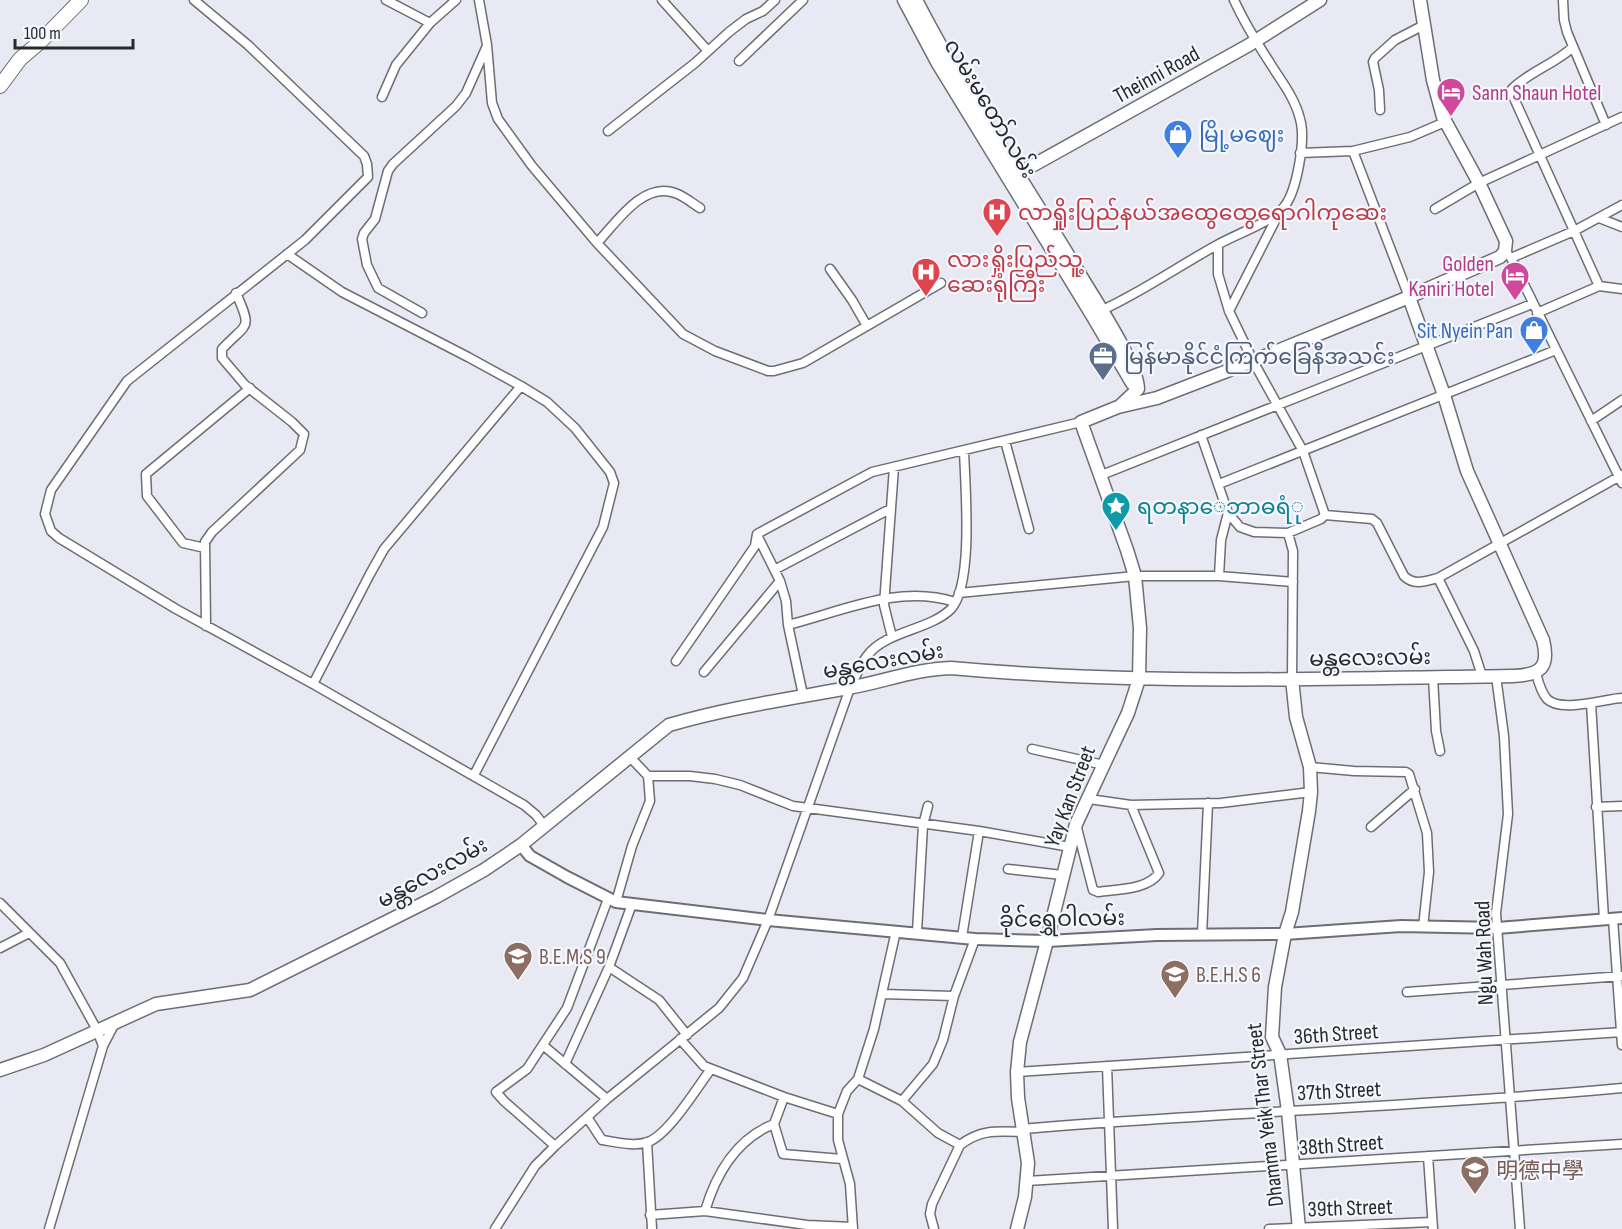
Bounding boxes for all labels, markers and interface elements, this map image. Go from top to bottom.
scale bar [15,12,134,50]
text: 100 m [24,23,61,44]
street label: လမ်းမတော်လမ်း [938,33,1044,183]
street label: Theinni Road [1109,41,1204,110]
hotel icon: Sann Shaun Hotel [1435,76,1467,118]
place label: Sann Shaun Hotel [1472,80,1601,107]
shop icon: မြို့မဈေး [1162,118,1194,160]
place label: မြို့မဈေး [1199,119,1284,152]
hospital icon: လာရှိုးပြည်နယ်အထွေထွေရောဂါကုဆေး [981,196,1013,238]
place label: လာရှိုးပြည်နယ်အထွေထွေရောဂါကုဆေး [1018,197,1387,230]
place label: လားရှိုးပြည်သူ့ ဆေးရုံကြီး [947,244,1084,302]
place label: Golden Kaniri Hotel [1409,251,1494,303]
hospital icon: လားရှိုးပြည်သူ့ ဆေးရုံကြီး [910,256,942,298]
hotel icon: Golden Kaniri Hotel [1499,260,1531,302]
shop icon: Sit Nyein Pan [1518,314,1550,356]
place label: Sit Nyein Pan [1417,318,1513,345]
office icon: မြန်မာနိုင်ငံကြက်ခြေနီအသင်း [1087,340,1119,382]
place label: မြန်မာနိုင်ငံကြက်ခြေနီအသင်း [1124,341,1395,374]
place icon: ရတနာေဘာဓရံု [1100,490,1132,532]
place label: ရတနာေဘာဓရံု [1137,494,1304,524]
street label: မန္တလေးလမ်း [820,635,946,688]
street label: မန္တလေးလမ်း [1309,641,1431,676]
street label: Yay Kan Street [1039,742,1102,851]
street label: မန္တလေးလမ်း [371,829,494,917]
street label: Ngu Wah Road [1469,900,1500,1006]
street label: ခိုင်ရွှေဝါလမ်း [999,902,1125,937]
school or university icon: B.E.M.S 9 [502,940,534,982]
place label: B.E.M.S 9 [539,944,606,971]
school or university icon: B.E.H.S 6 [1159,958,1191,1000]
place label: B.E.H.S 6 [1196,962,1261,989]
street label: 36th Street [1293,1018,1380,1051]
street label: Dhamma Yeik Thar Street [1241,1021,1290,1208]
street label: 37th Street [1296,1076,1382,1107]
street label: 38th Street [1298,1129,1385,1162]
school or university icon: 明德中學 [1459,1154,1491,1196]
place label: 明德中學 [1496,1158,1584,1185]
street label: 39th Street [1307,1194,1393,1223]

